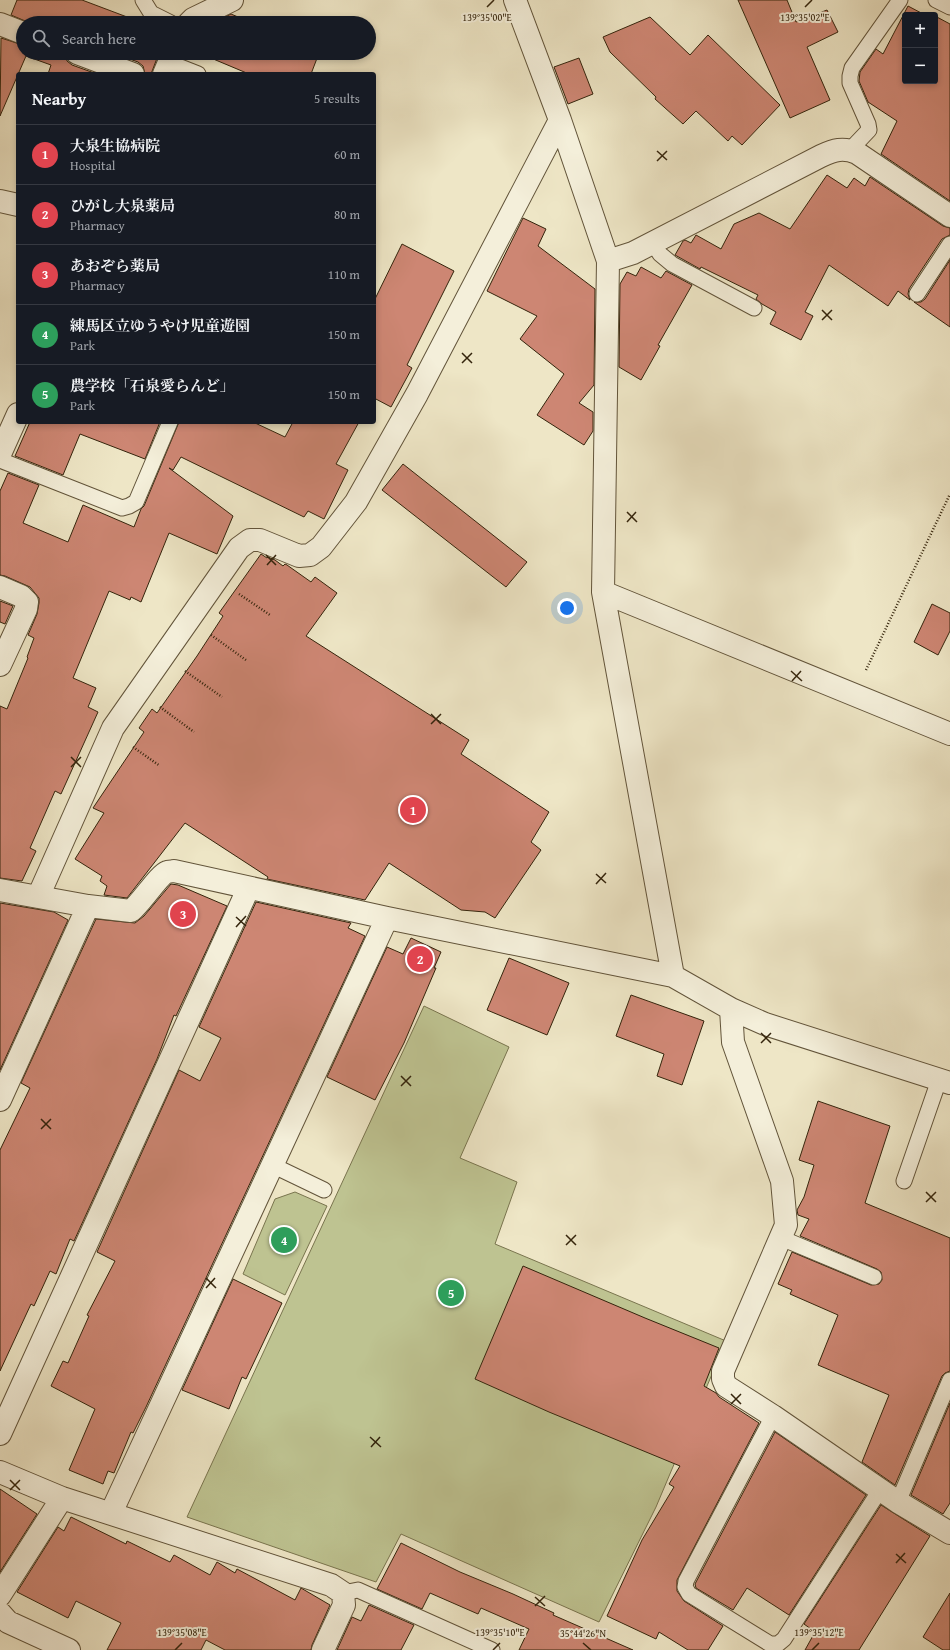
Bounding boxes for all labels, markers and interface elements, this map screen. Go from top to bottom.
text: 139°35'00"E [462,10,512,25]
text: 139°35'02"E [780,10,830,25]
map controls [902,12,938,84]
button: + [902,12,938,48]
search box [16,16,376,60]
icon: search [30,27,52,49]
text: Search here [62,28,136,49]
button: − [902,48,938,84]
text: Nearby [32,86,86,111]
text: 5 results [314,89,360,108]
text: 大泉生協病院 [70,135,160,156]
text: 1 [42,145,48,164]
text: 60 m [334,145,360,164]
text: Hospital [70,156,115,175]
text: ひがし大泉薬局 [70,195,175,216]
text: 2 [42,205,48,224]
text: 80 m [334,205,360,224]
text: Pharmacy [70,216,125,235]
text: あおぞら薬局 [70,255,160,276]
text: 3 [42,265,48,284]
text: 110 m [328,265,360,284]
text: Pharmacy [70,276,125,295]
text: 練馬区立ゆうやけ児童遊園 [70,315,250,336]
text: 4 [42,325,48,344]
text: 150 m [328,325,360,344]
text: Park [70,336,95,355]
text: 農学校「石泉愛らんど」 [70,375,235,396]
text: 5 [42,385,48,404]
text: 150 m [328,385,360,404]
text: Park [70,396,95,415]
your location [557,598,577,618]
pin: 1 [400,795,426,825]
pin: 3 [170,899,196,929]
pin: 2 [407,944,433,974]
pin: 4 [271,1225,297,1255]
pin: 5 [438,1278,464,1308]
text: 139°35'08"E [157,1625,207,1640]
text: 139°35'10"E [475,1625,525,1640]
text: 139°35'12"E [794,1625,844,1640]
text: 35°44'26"N [560,1626,606,1641]

